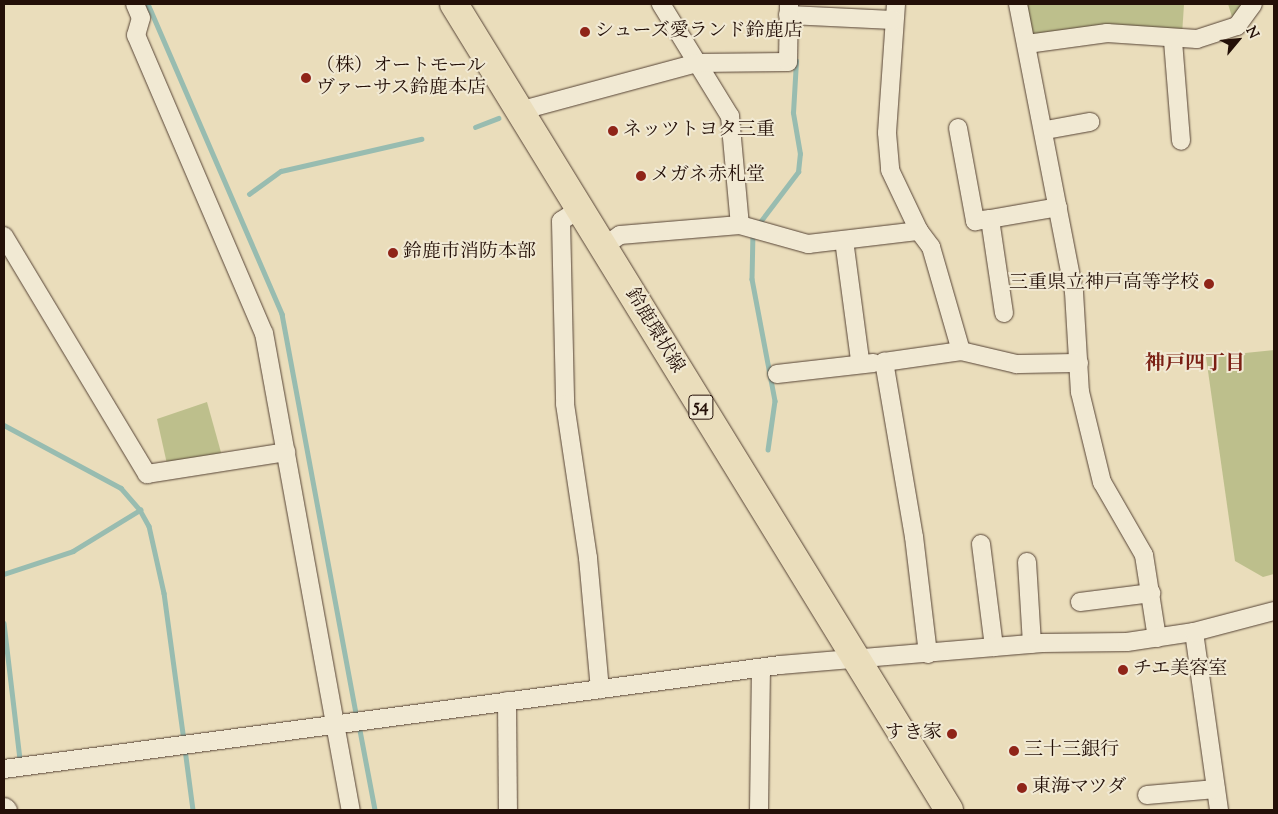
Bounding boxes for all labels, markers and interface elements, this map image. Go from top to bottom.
north arrow [1213,15,1263,65]
place label: シューズ愛ランド鈴鹿店 [595,21,804,43]
text: N [1240,23,1263,43]
marker: シューズ愛ランド鈴鹿店 [579,26,591,38]
place label: （株）オートモール ヴァーサス鈴鹿本店 [316,56,487,100]
marker: （株）オートモール ヴァーサス鈴鹿本店 [300,72,312,84]
place label: ネッツトヨタ三重 [623,120,775,142]
marker: ネッツトヨタ三重 [607,125,619,137]
place label: メガネ赤札堂 [651,165,765,187]
marker: メガネ赤札堂 [635,170,647,182]
place label: 鈴鹿市消防本部 [403,242,536,264]
marker: 鈴鹿市消防本部 [387,247,399,259]
place label: 三重県立神戸高等学校 [1009,273,1199,295]
marker: 三重県立神戸高等学校 [1203,278,1215,290]
street label: 鈴鹿環状線 [620,284,688,378]
district label: 神戸四丁目 [1145,352,1245,376]
road number: 54 [687,392,715,422]
place label: チエ美容室 [1133,659,1228,681]
marker: チエ美容室 [1117,664,1129,676]
place label: すき家 [885,723,942,745]
marker: すき家 [946,728,958,740]
place label: 三十三銀行 [1024,740,1119,762]
marker: 三十三銀行 [1008,745,1020,757]
place label: 東海マツダ [1032,777,1127,799]
marker: 東海マツダ [1016,782,1028,794]

